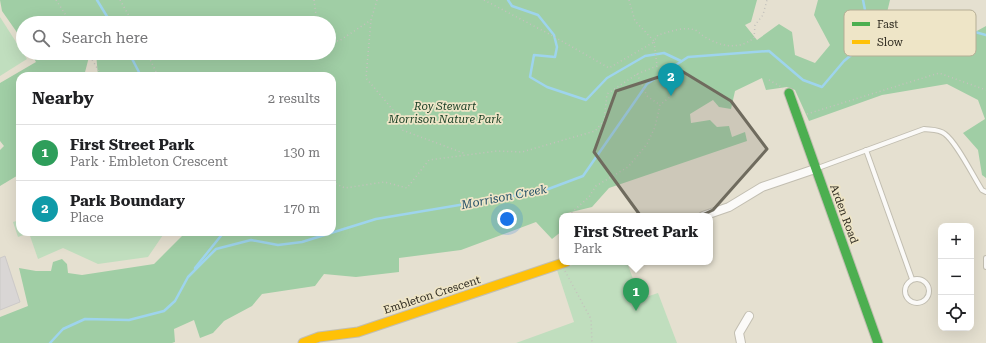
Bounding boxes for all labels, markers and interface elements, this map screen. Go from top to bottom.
legend [844,10,976,56]
search box [16,16,336,60]
text: Fast [877,18,898,31]
icon: search [30,27,52,49]
text: Search here [62,29,148,47]
text: Slow [877,36,904,49]
pin: 2 [658,63,684,96]
text: Nearby [32,88,94,108]
text: 2 results [268,91,320,106]
park label: Roy Stewart Morrison Nature Park [387,100,502,126]
text: First Street Park [70,136,195,154]
text: 1 [41,145,49,160]
text: 130 m [283,145,320,160]
text: Park · Embleton Crescent [70,154,228,169]
water label: Morrison Creek [459,182,548,212]
street label: Arden Road [827,183,861,245]
text: Park Boundary [70,192,185,210]
text: 2 [41,201,49,216]
text: 170 m [283,201,320,216]
your location [497,209,517,229]
text: Place [70,210,104,225]
popup [559,213,713,265]
text: First Street Park [574,223,698,241]
map controls [938,223,974,331]
button: + [938,223,974,259]
text: Park [574,241,602,256]
button: − [938,259,974,295]
street label: Embleton Crescent [382,273,482,317]
pin: 1 [623,278,649,311]
button: locate [938,295,974,331]

